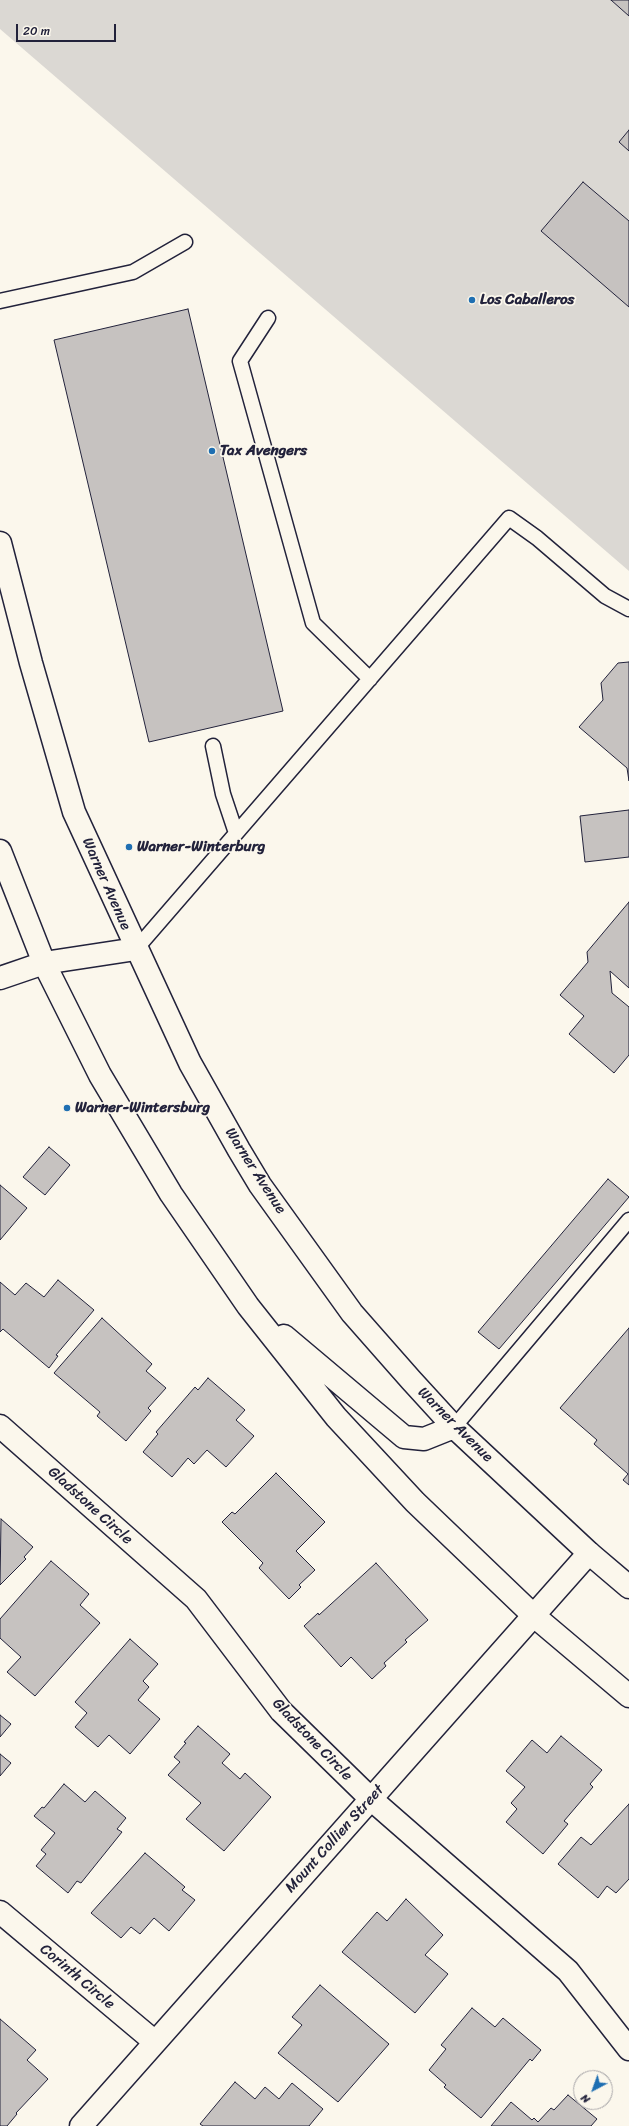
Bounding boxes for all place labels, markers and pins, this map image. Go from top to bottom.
place label: Los Caballeros [480,291,574,309]
marker: Los Caballeros [467,295,477,305]
place label: Tax Avengers [220,442,307,460]
marker: Tax Avengers [207,446,217,456]
place label: Warner-Winterburg [137,838,265,856]
marker: Warner-Winterburg [124,842,134,852]
place label: Warner-Wintersburg [75,1099,210,1117]
marker: Warner-Wintersburg [62,1103,72,1113]

